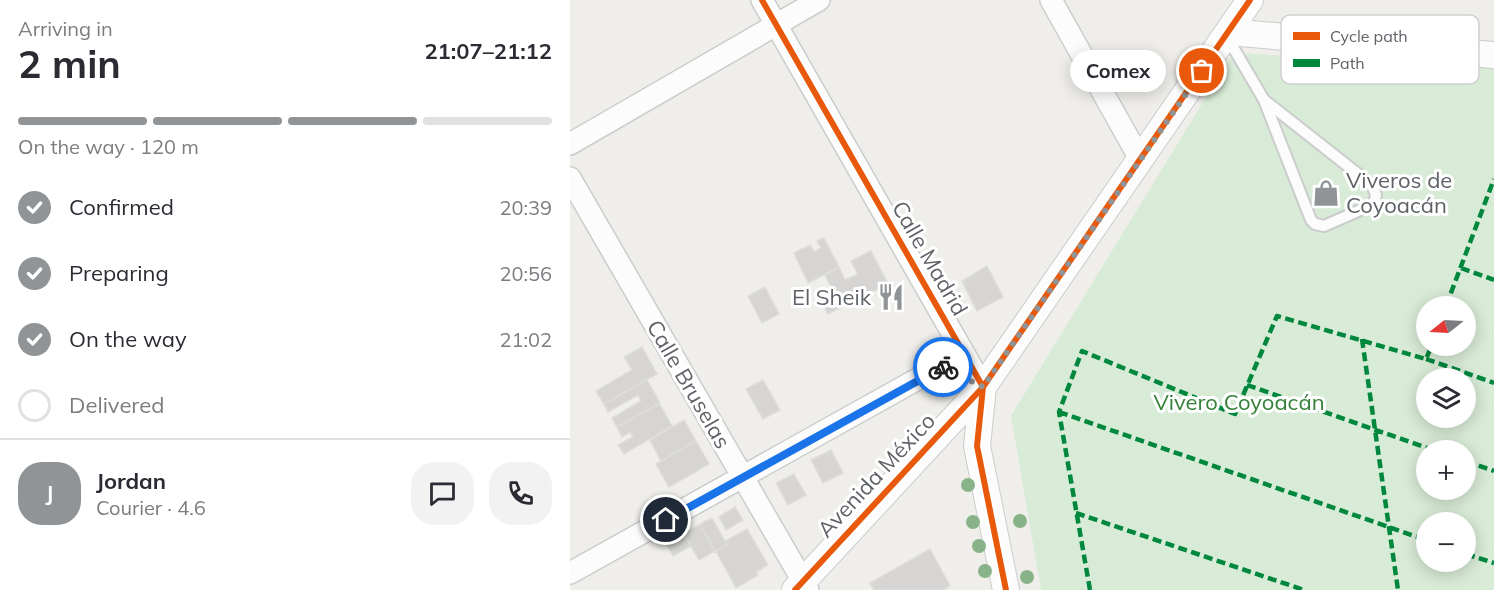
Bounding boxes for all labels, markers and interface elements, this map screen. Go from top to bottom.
legend [1281,15,1479,84]
text: Arriving in [18,16,113,41]
text: Cycle path [1330,26,1408,46]
text: 21:07–21:12 [424,37,552,65]
text: 2 min [18,39,121,88]
pin [1176,45,1227,96]
callout: Comex [1070,50,1166,92]
text: Path [1330,53,1365,73]
icon: bag [1185,54,1218,87]
text: Comex [1086,58,1150,83]
text: On the way · 120 m [18,134,199,159]
place label: Viveros de Coyoacán [1346,166,1452,219]
shop icon: Viveros de Coyoacán [1311,178,1341,208]
icon: check [18,191,51,224]
text: Confirmed [69,193,174,221]
text: 20:39 [499,195,552,220]
street label: Calle Madrid [886,196,974,320]
icon: check [18,257,51,290]
text: Preparing [69,259,169,287]
text: 20:56 [499,261,552,286]
restaurant icon: El Sheik [876,282,906,312]
place label: El Sheik [792,283,872,311]
north arrow [1416,296,1476,356]
map controls [1416,296,1476,572]
street label: Calle Bruselas [641,315,737,453]
icon: check [18,323,51,356]
text: On the way [69,325,187,353]
text: 21:02 [499,327,552,352]
courier [913,337,973,397]
icon: bike [927,351,960,384]
button: layers [1416,368,1476,428]
park label: Vivero Coyoacán [1153,388,1325,416]
text: Delivered [69,391,164,419]
street label: Avenida México [811,407,941,543]
button: + [1416,440,1476,500]
button: chat [411,462,474,525]
button: phone [489,462,552,525]
text: Jordan [96,467,166,495]
text: J [46,479,53,507]
pin [640,494,691,545]
text: Courier · 4.6 [96,495,206,520]
icon: home [649,503,682,536]
button: − [1416,512,1476,572]

